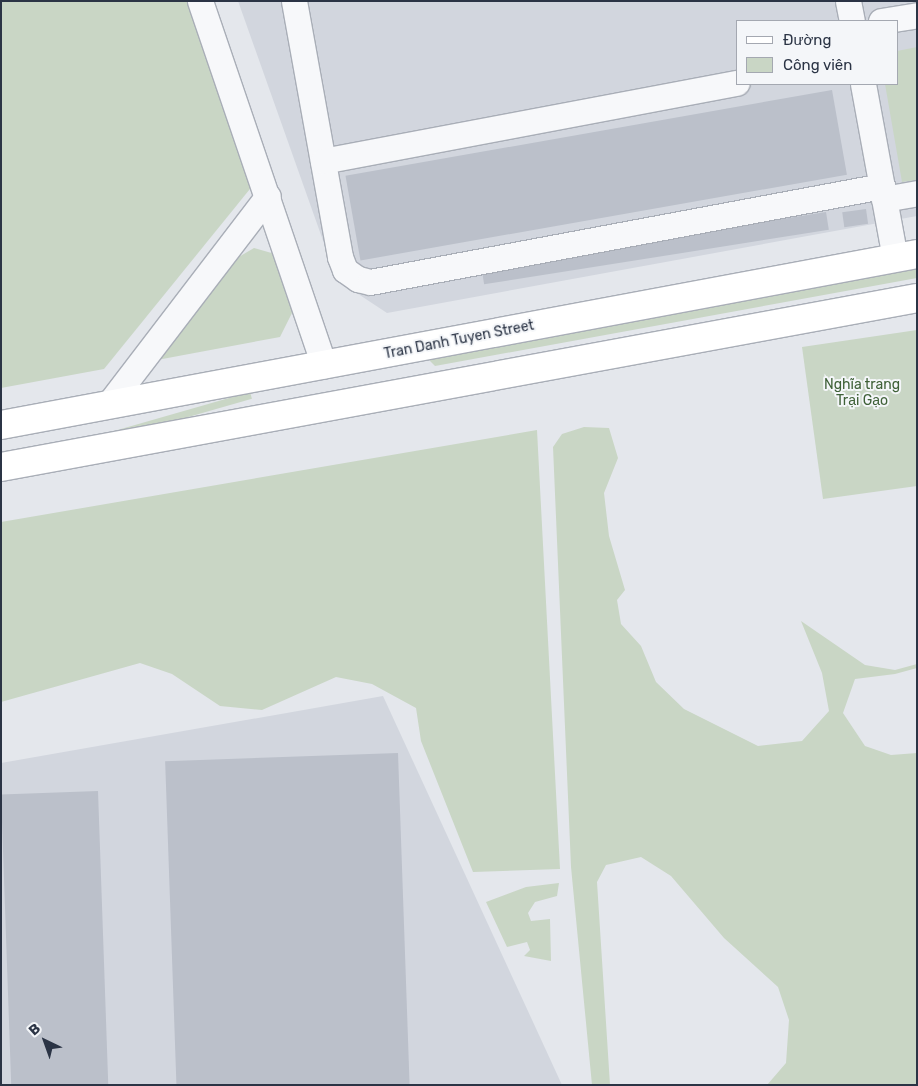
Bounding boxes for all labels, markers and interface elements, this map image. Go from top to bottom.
legend [736,20,898,85]
text: Đường [783,31,831,49]
text: Công viên [783,56,852,74]
street label: Tran Danh Tuyen Street [382,317,536,363]
park label: Nghĩa trang Trại Gạo [824,377,900,410]
north arrow [20,1016,70,1066]
text: B [25,1020,44,1039]

